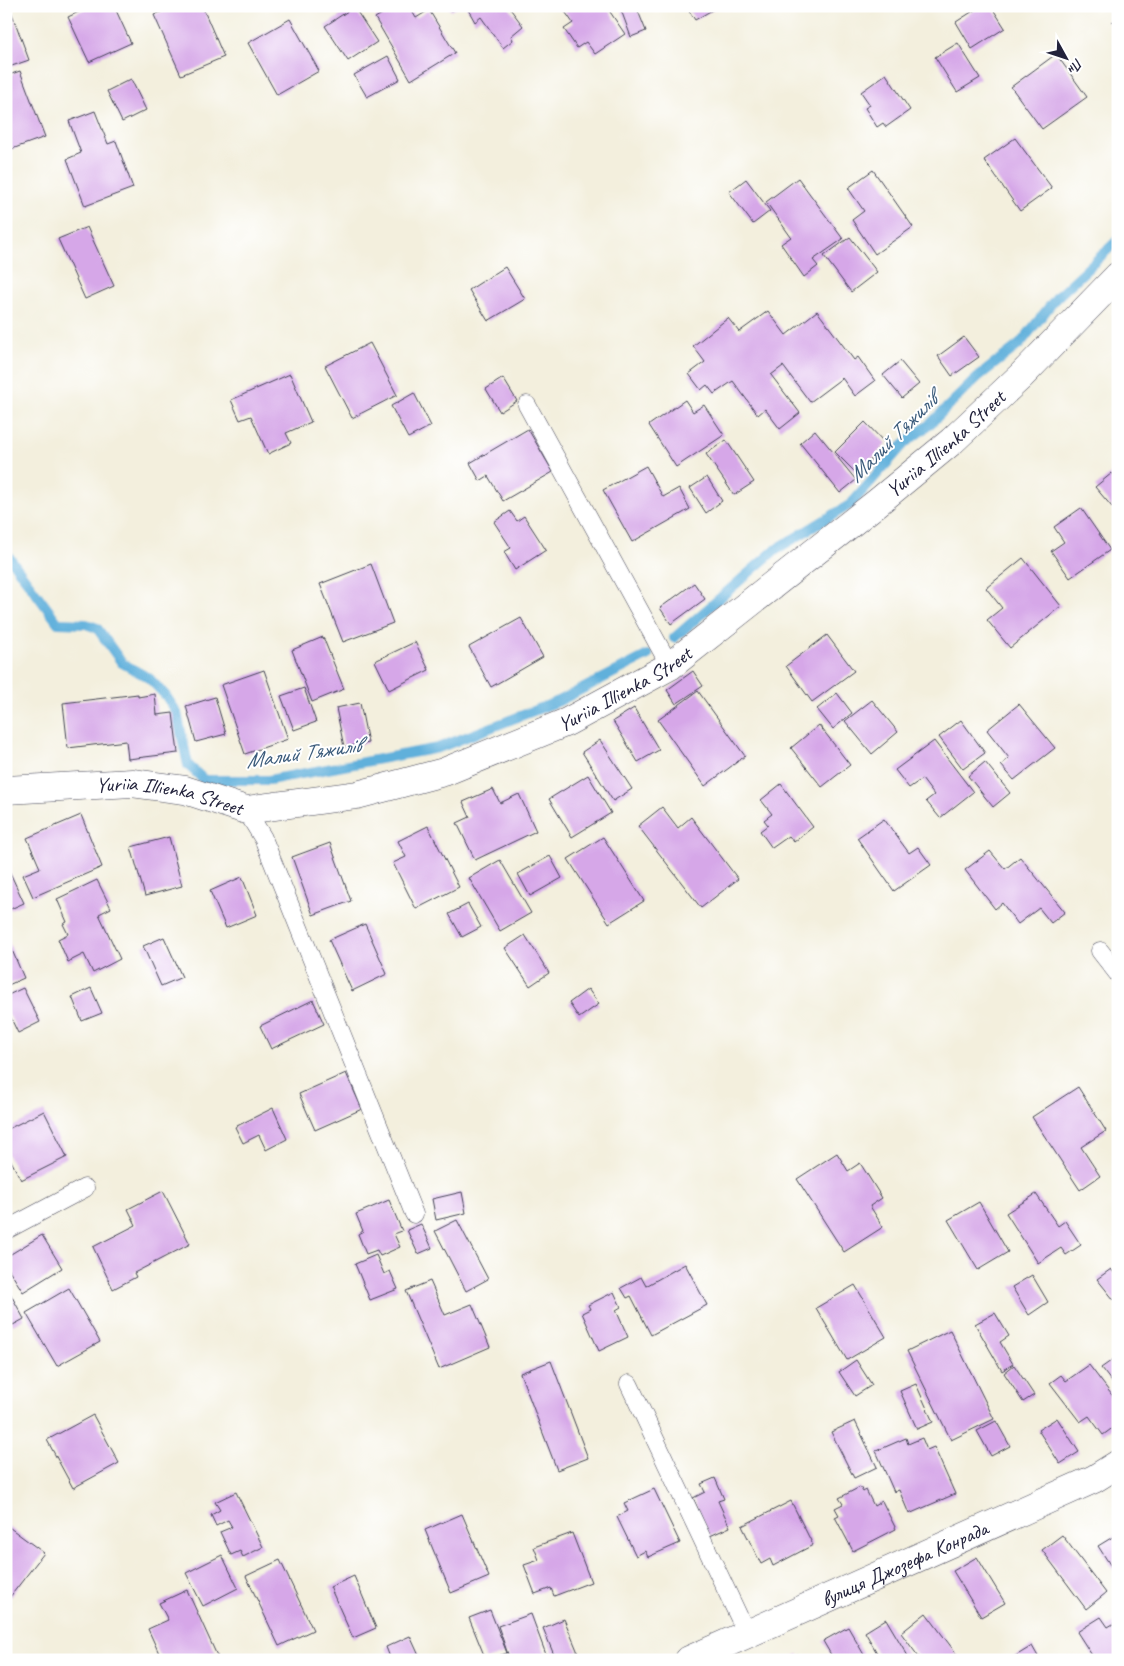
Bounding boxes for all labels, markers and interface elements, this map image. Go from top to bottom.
north arrow [1042,32,1092,82]
text: Пн [1064,55,1087,78]
water label: Малий Тяжилів [842,381,949,489]
street label: Yuriia Illienka Street [881,383,1012,503]
street label: Yuriia Illienka Street [554,640,699,737]
water label: Малий Тяжилів [244,730,371,775]
street label: Yuriia Illienka Street [95,770,248,822]
street label: вулиця Джозефа Конрада [817,1514,994,1612]

